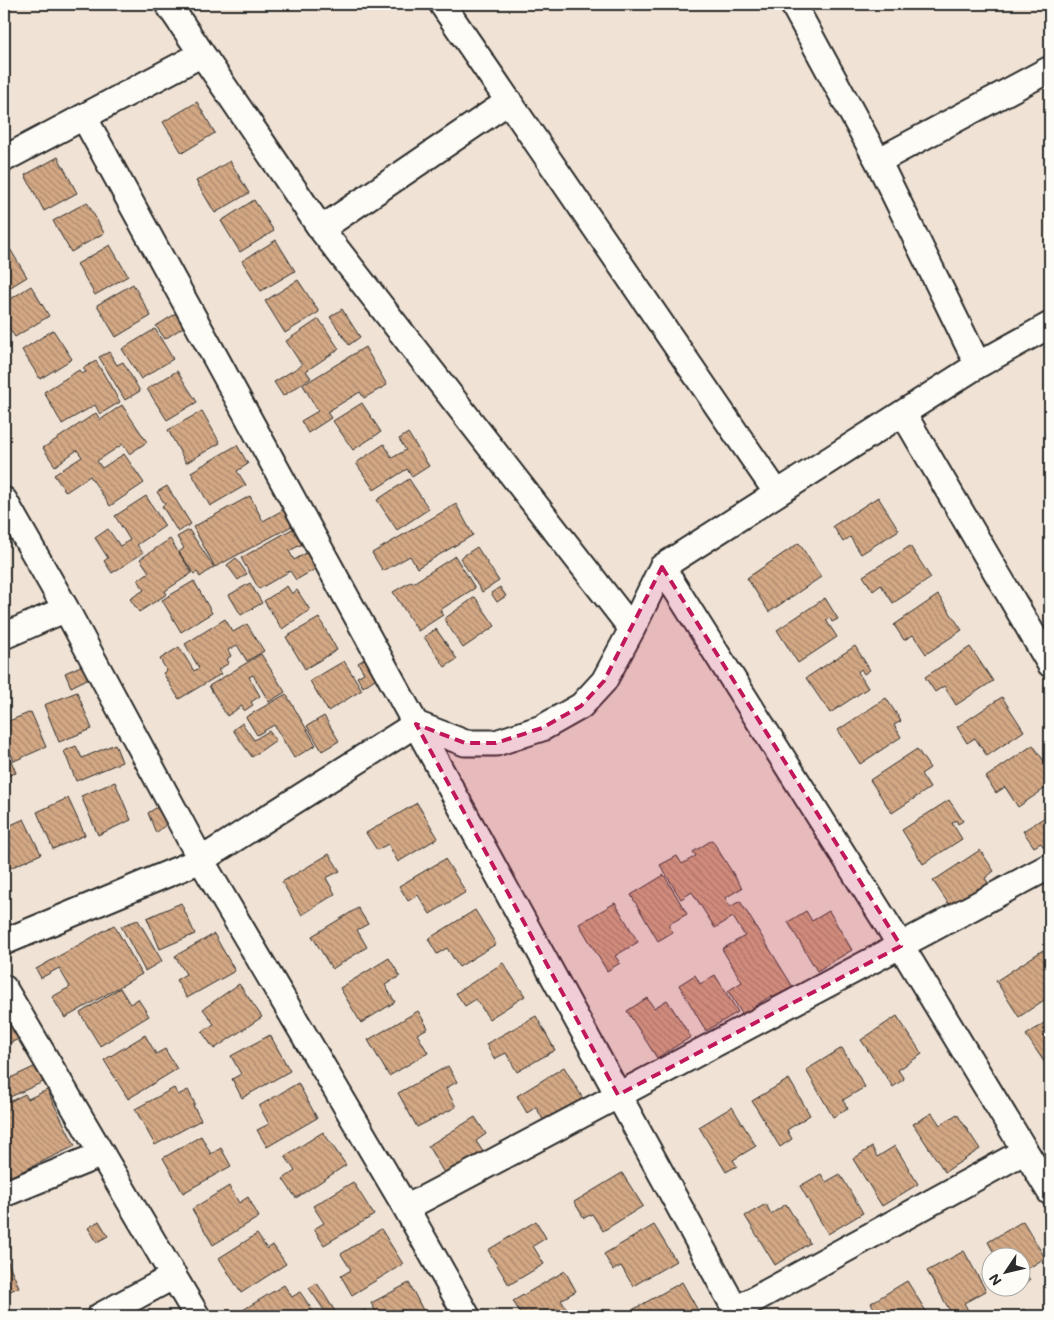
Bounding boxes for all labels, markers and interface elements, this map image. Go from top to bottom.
north arrow [982,1248,1032,1298]
text: N [984,1270,1006,1290]

